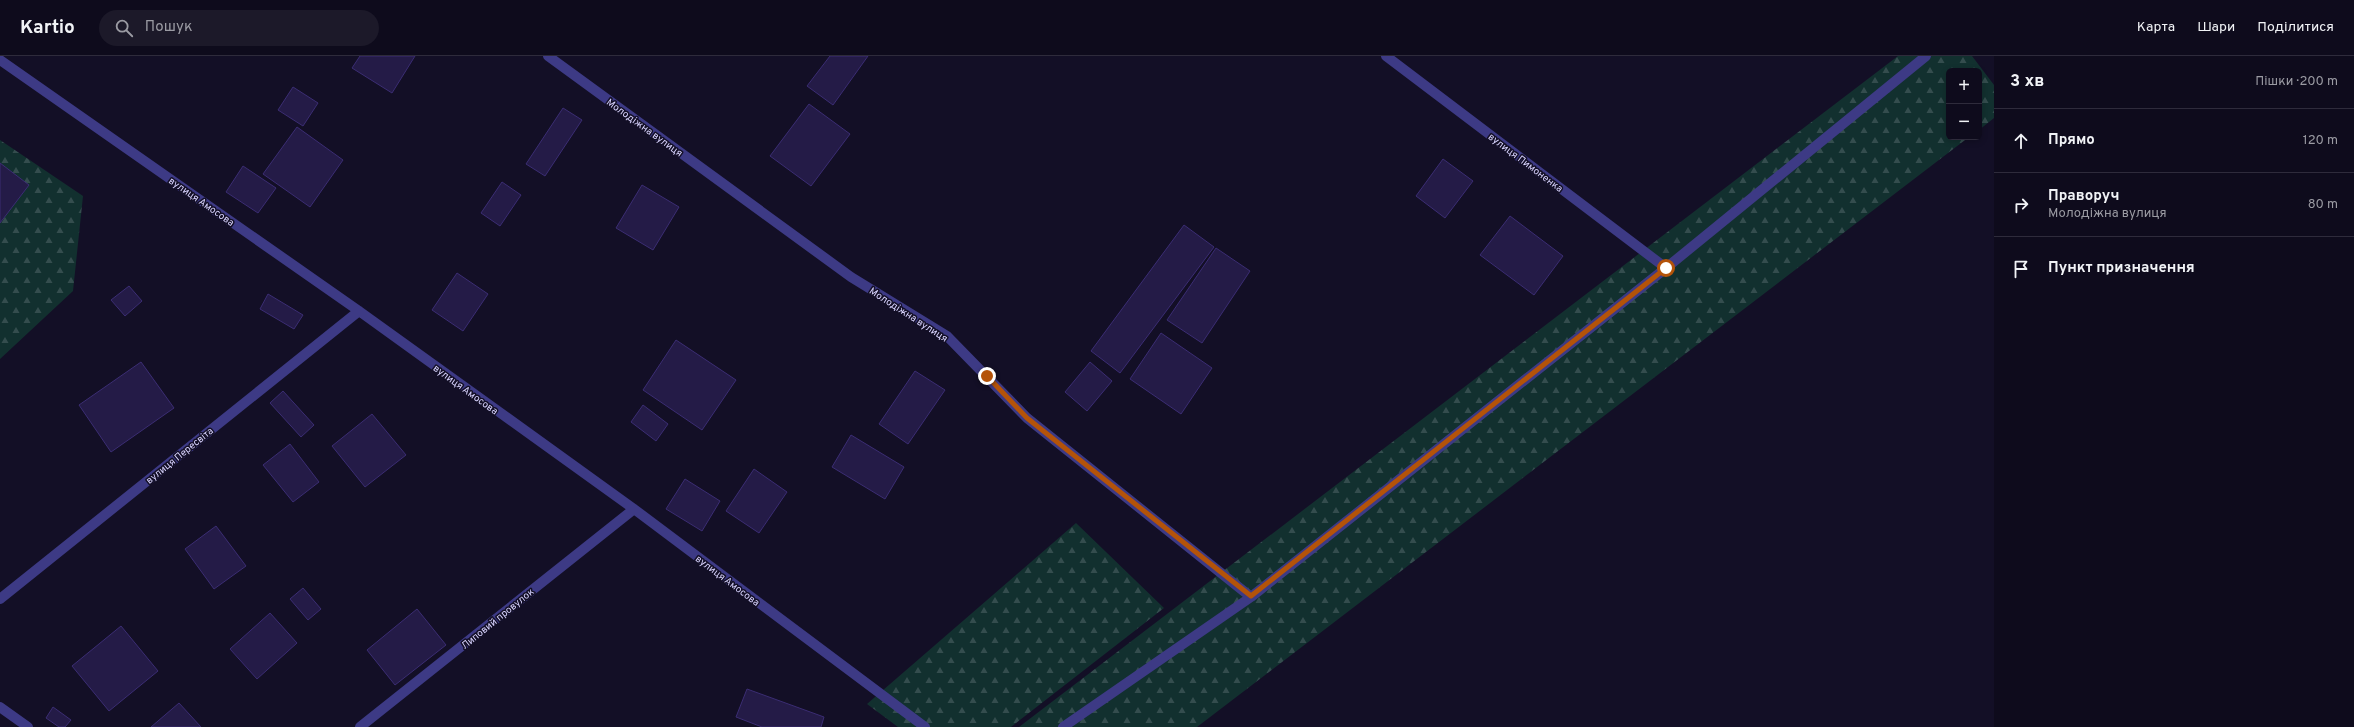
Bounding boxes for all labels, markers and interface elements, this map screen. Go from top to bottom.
search box [99,10,379,46]
text: Kartio [20,16,75,40]
icon: search [113,17,135,39]
text: Пошук [145,18,193,37]
text: Карта [2137,19,2175,36]
text: Шари [2197,19,2235,36]
text: Поділитися [2257,19,2334,36]
map controls [1946,68,1982,140]
button: + [1946,68,1982,104]
text: 3 хв [2010,71,2044,93]
text: Пішки · 200 m [2255,74,2338,90]
street label: Молодіжна вулиця [603,96,685,160]
button: − [1946,104,1982,140]
icon: ahead [2010,130,2032,152]
street label: вулиця Пимоненка [1485,131,1565,196]
text: Прямо [2048,131,2095,150]
text: 120 m [2303,133,2338,149]
street label: вулиця Амосова [166,175,237,230]
text: Праворуч [2048,187,2119,206]
icon: right [2010,194,2032,216]
text: 80 m [2308,197,2338,213]
text: Молодіжна вулиця [2048,206,2167,222]
icon: arrive [2010,258,2032,280]
route start [1657,259,1675,277]
text: Пункт призначення [2048,259,2195,278]
street label: Молодіжна вулиця [866,285,950,346]
street label: вулиця Амосова [430,362,500,418]
route end [978,367,996,385]
street label: вулиця Пересвіта [143,425,216,487]
street label: вулиця Амосова [692,553,762,610]
street label: Липовий провулок [459,585,537,653]

